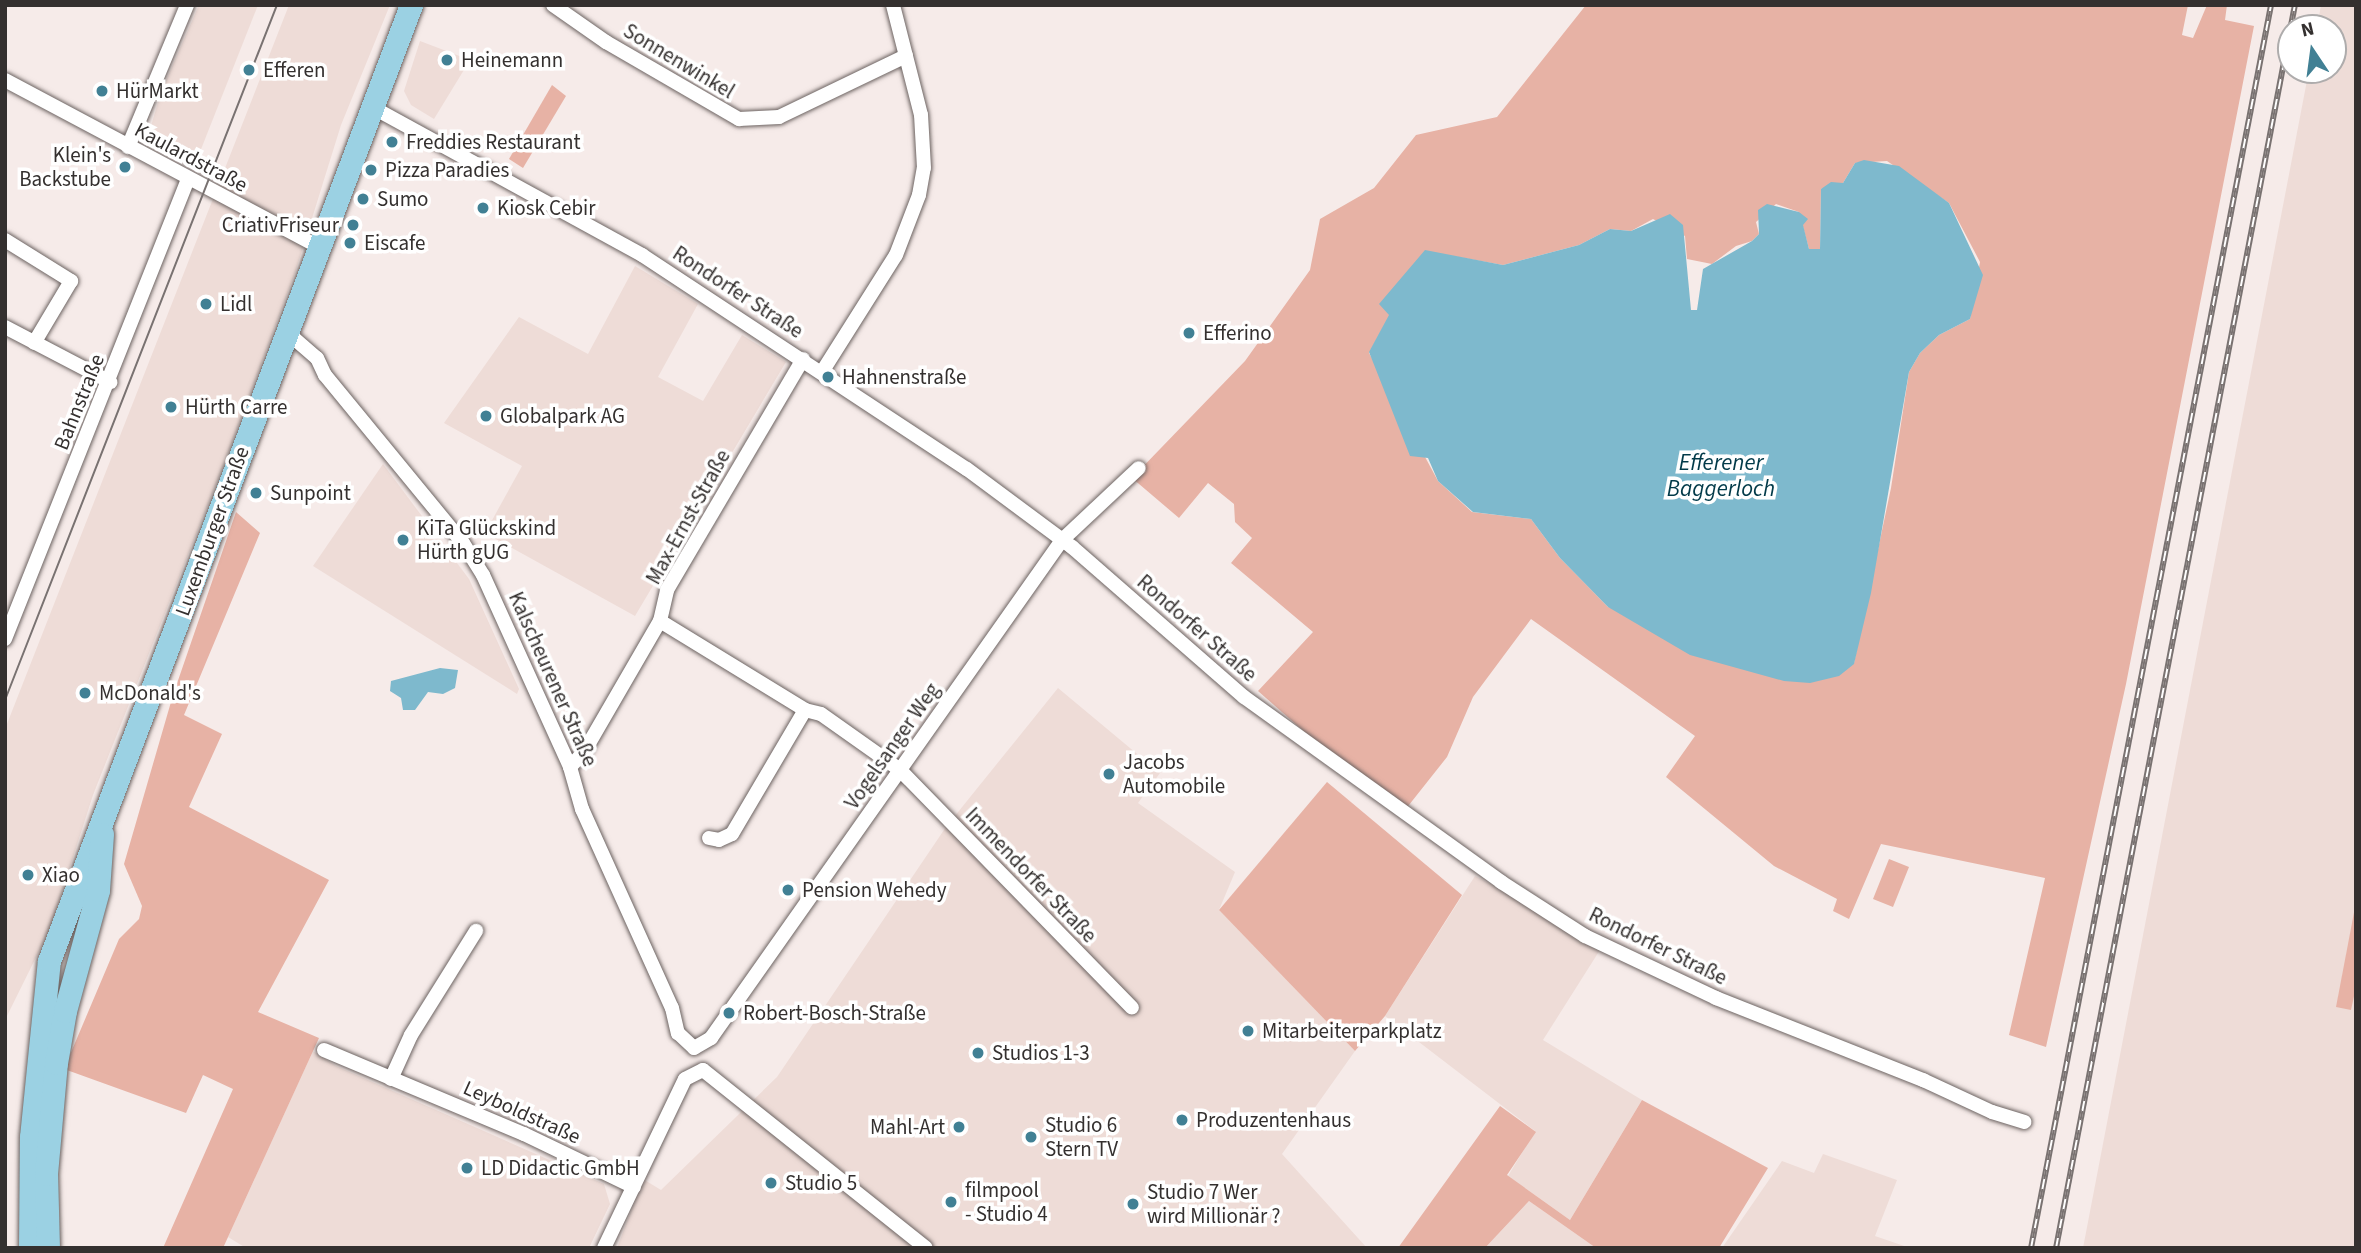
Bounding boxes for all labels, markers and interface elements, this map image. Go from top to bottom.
north arrow [2277,14,2347,84]
text: N [2298,15,2317,45]
street label: Sonnenwinkel [619,18,739,104]
place label: Heinemann [461,47,563,73]
marker: Heinemann [439,52,455,68]
place label: Efferen [263,57,325,83]
marker: Efferen [241,62,257,78]
place label: HürMarkt [116,78,199,104]
marker: HürMarkt [94,83,110,99]
street label: Kaulardstraße [130,117,252,197]
place label: Freddies Restaurant [406,129,580,155]
marker: Freddies Restaurant [384,134,400,150]
place label: Klein's Backstube [19,142,111,192]
place label: Pizza Paradies [385,157,509,183]
marker: Klein's Backstube [117,159,133,175]
marker: Pizza Paradies [363,162,379,178]
place label: Sumo [377,186,428,212]
marker: Sumo [355,191,371,207]
place label: Kiosk Cebir [497,195,596,221]
marker: Kiosk Cebir [475,200,491,216]
place label: CriativFriseur [222,212,339,238]
marker: CriativFriseur [345,217,361,233]
place label: Eiscafe [364,230,425,256]
marker: Eiscafe [342,235,358,251]
street label: Rondorfer Straße [668,240,808,344]
place label: Lidl [220,291,252,317]
marker: Lidl [198,296,214,312]
place label: Efferino [1203,320,1272,346]
marker: Efferino [1181,325,1197,341]
street label: Bahnstraße [48,350,110,454]
place label: Hahnenstraße [842,364,966,390]
marker: Hahnenstraße [820,369,836,385]
place label: Hürth Carre [185,394,287,420]
marker: Hürth Carre [163,399,179,415]
place label: Globalpark AG [500,403,625,429]
marker: Globalpark AG [478,408,494,424]
street label: Luxemburger Straße [170,443,254,619]
street label: Max-Ernst-Straße [641,445,735,589]
water label: Efferener Baggerloch [1667,449,1775,503]
place label: Sunpoint [270,480,351,506]
marker: Sunpoint [248,485,264,501]
place label: KiTa Glückskind Hürth gUG [417,515,556,565]
marker: KiTa Glückskind Hürth gUG [395,532,411,548]
street label: Rondorfer Straße [1132,569,1262,687]
street label: Kalscheurener Straße [503,588,603,770]
street label: Vogelsanger Weg [839,678,945,814]
place label: McDonald's [99,680,201,706]
marker: McDonald's [77,685,93,701]
place label: Jacobs Automobile [1123,749,1225,799]
marker: Jacobs Automobile [1101,766,1117,782]
street label: Immendorfer Straße [960,802,1102,948]
place label: Xiao [42,862,80,888]
marker: Xiao [20,867,36,883]
place label: Pension Wehedy [802,877,947,903]
marker: Pension Wehedy [780,882,796,898]
street label: Rondorfer Straße [1585,902,1731,990]
place label: Robert-Bosch-Straße [743,1000,926,1026]
marker: Robert-Bosch-Straße [721,1005,737,1021]
place label: Mitarbeiterparkplatz [1262,1018,1442,1044]
marker: Mitarbeiterparkplatz [1240,1023,1256,1039]
place label: Studios 1-3 [992,1040,1090,1066]
marker: Studios 1-3 [970,1045,986,1061]
street label: Leyboldstraße [459,1075,585,1149]
place label: Produzentenhaus [1196,1107,1351,1133]
place label: Studio 6 Stern TV [1045,1112,1118,1162]
marker: Produzentenhaus [1174,1112,1190,1128]
place label: Mahl-Art [870,1114,945,1140]
marker: Mahl-Art [951,1119,967,1135]
marker: Studio 6 Stern TV [1023,1129,1039,1145]
place label: LD Didactic GmbH [481,1155,640,1181]
marker: LD Didactic GmbH [459,1160,475,1176]
place label: Studio 5 [785,1170,857,1196]
marker: Studio 5 [763,1175,779,1191]
place label: filmpool - Studio 4 [965,1177,1048,1227]
place label: Studio 7 Wer wird Millionär ? [1147,1179,1280,1229]
marker: filmpool - Studio 4 [943,1194,959,1210]
marker: Studio 7 Wer wird Millionär ? [1125,1196,1141,1212]

